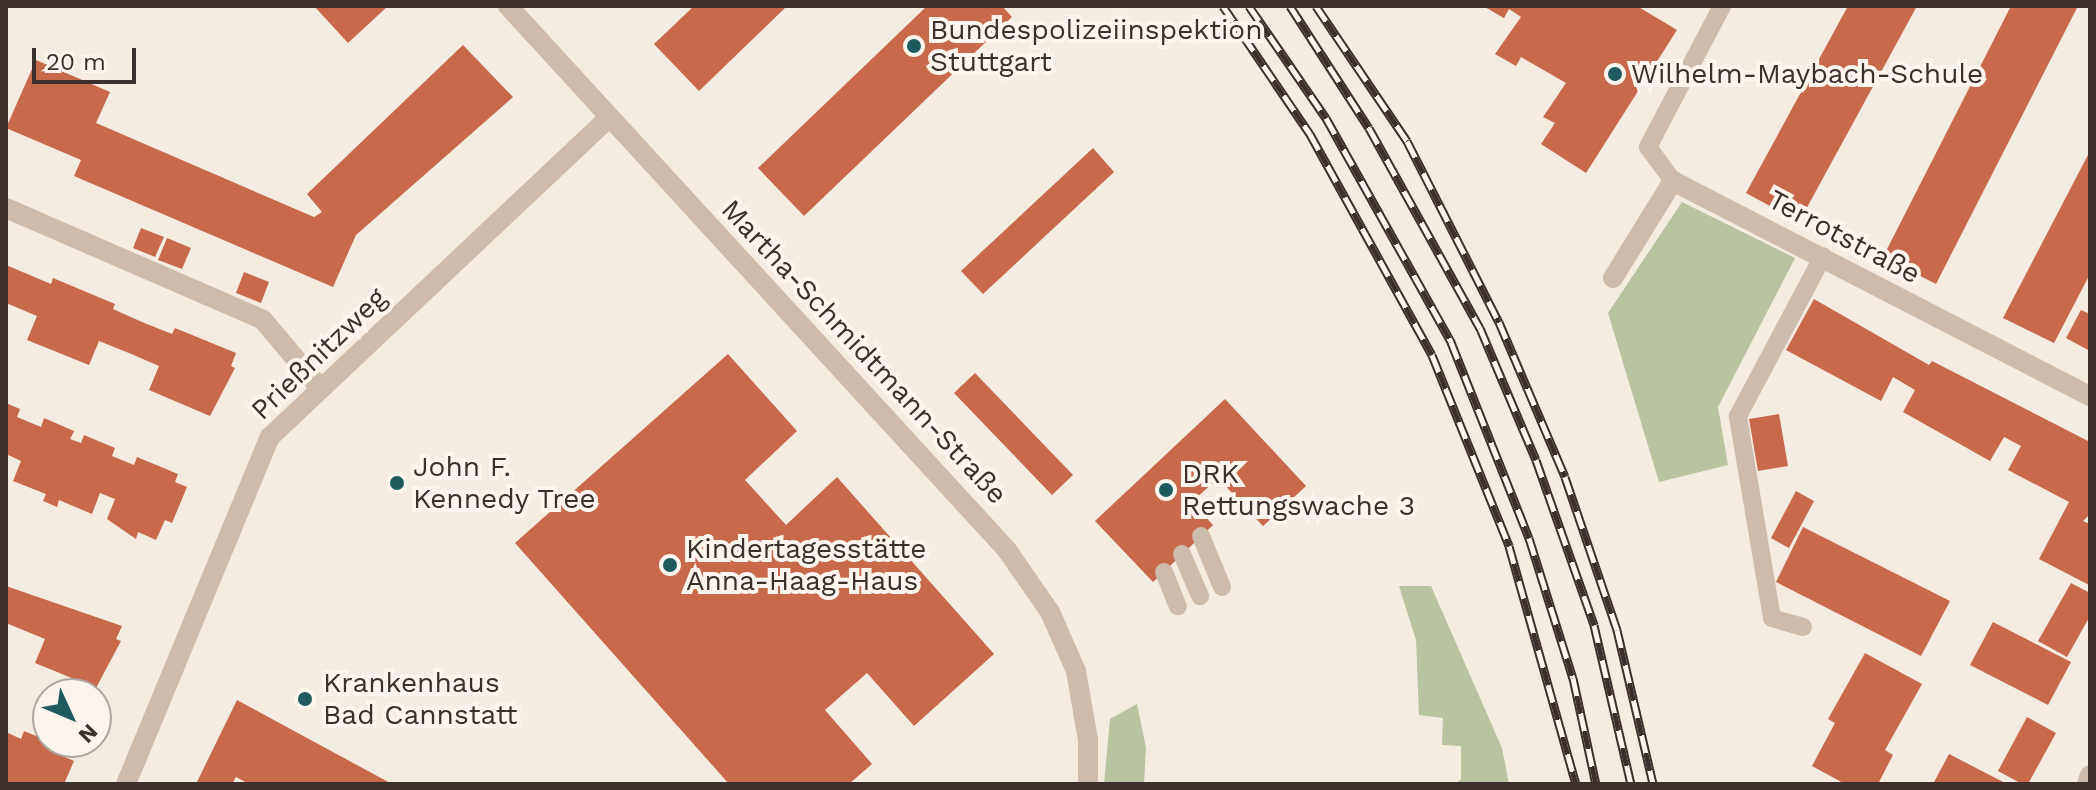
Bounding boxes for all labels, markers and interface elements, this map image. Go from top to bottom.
place label: Bundespolizeiinspektion Stuttgart [930,13,1262,79]
scale bar [36,32,140,82]
marker: Bundespolizeiinspektion Stuttgart [905,37,923,55]
text: 20 m [46,48,106,76]
place label: Wilhelm-Maybach-Schule [1631,57,1983,91]
marker: Wilhelm-Maybach-Schule [1606,65,1624,83]
street label: Terrotstraße [1762,183,1926,291]
street label: Martha-Schmidtmann-Straße [714,193,1014,511]
street label: Prießnitzweg [244,281,394,427]
place label: John F. Kennedy Tree [413,450,597,516]
place label: DRK Rettungswache 3 [1182,457,1415,523]
marker: John F. Kennedy Tree [388,474,406,492]
marker: DRK Rettungswache 3 [1157,481,1175,499]
place label: Kindertagesstätte Anna-Haag-Haus [686,532,926,598]
marker: Kindertagesstätte Anna-Haag-Haus [661,556,679,574]
place label: Krankenhaus Bad Cannstatt [323,666,517,732]
north arrow [32,678,112,758]
marker: Krankenhaus Bad Cannstatt [294,688,316,710]
text: N [74,719,103,748]

